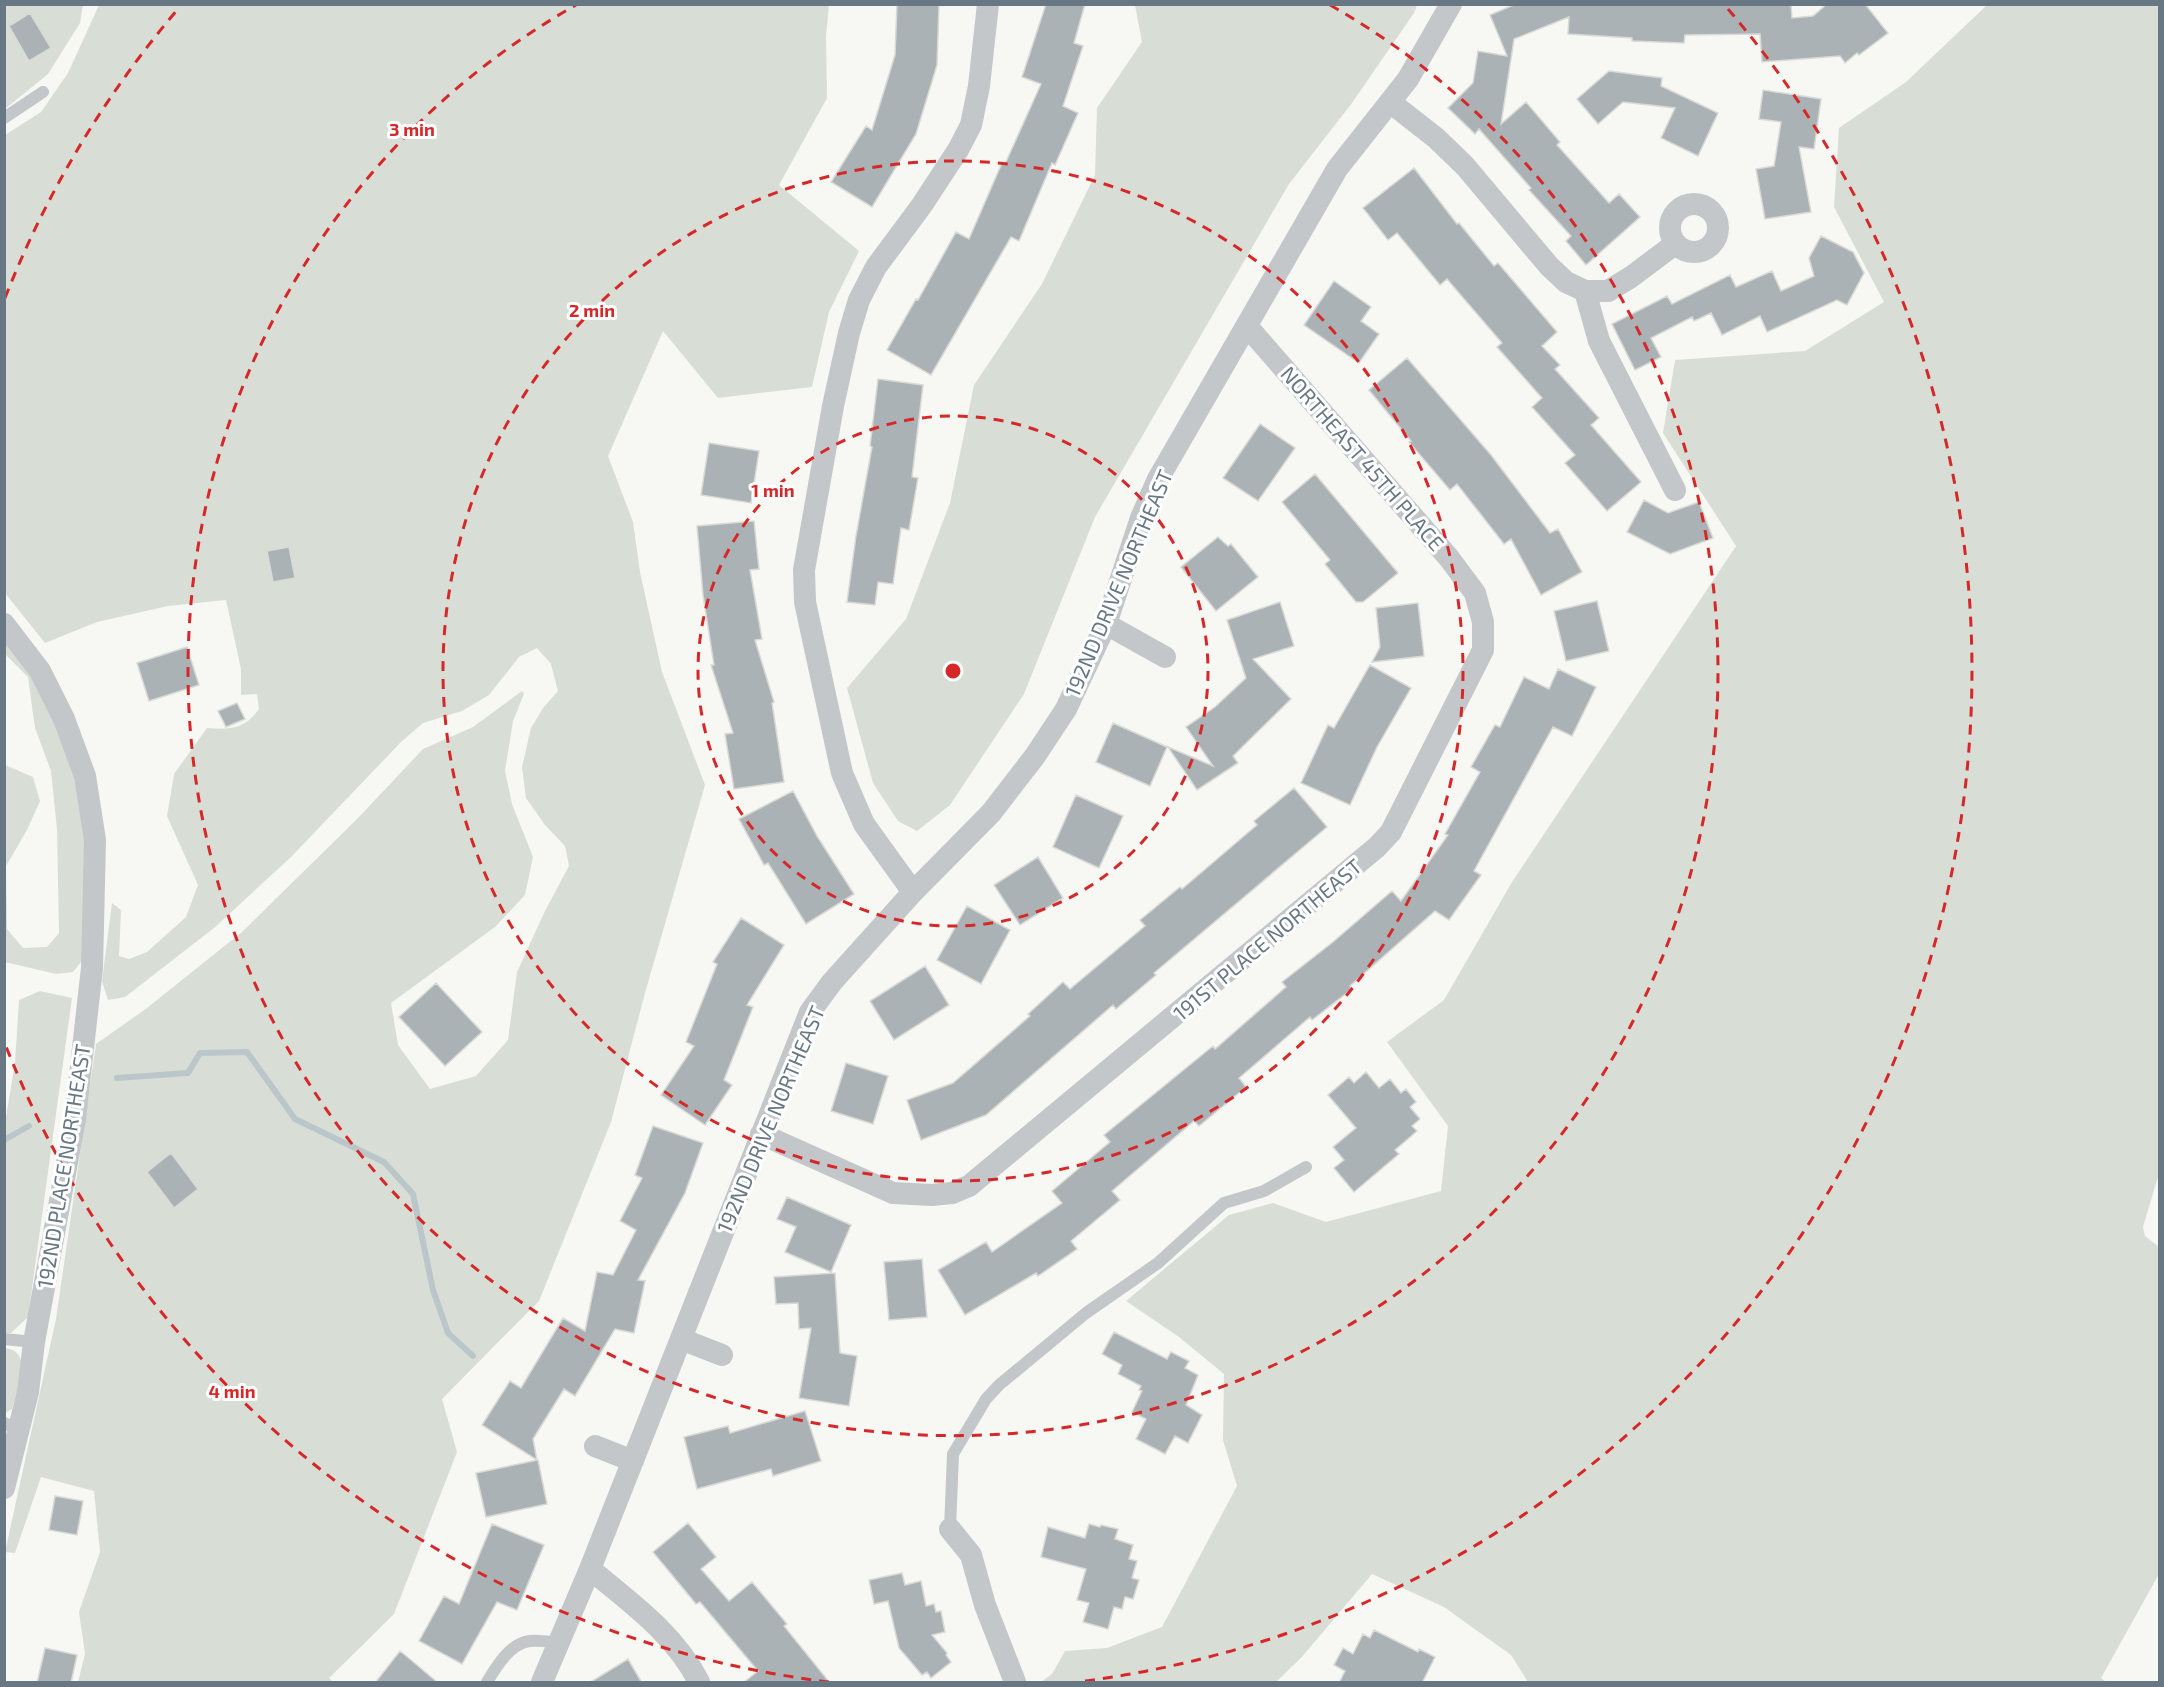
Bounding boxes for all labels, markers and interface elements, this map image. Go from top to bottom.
text: 3 min [389,118,435,140]
text: 2 min [569,299,615,321]
street label: NORTHEAST 45TH PLACE [1276,361,1450,555]
street label: 192ND DRIVE NORTHEAST [1059,466,1177,700]
text: 1 min [751,479,795,501]
centre of rings [943,661,963,681]
street label: 191ST PLACE NORTHEAST [1168,853,1366,1025]
street label: 192ND DRIVE NORTHEAST [711,1002,829,1236]
street label: 192ND PLACE NORTHEAST [31,1042,95,1290]
text: 4 min [209,1380,256,1402]

